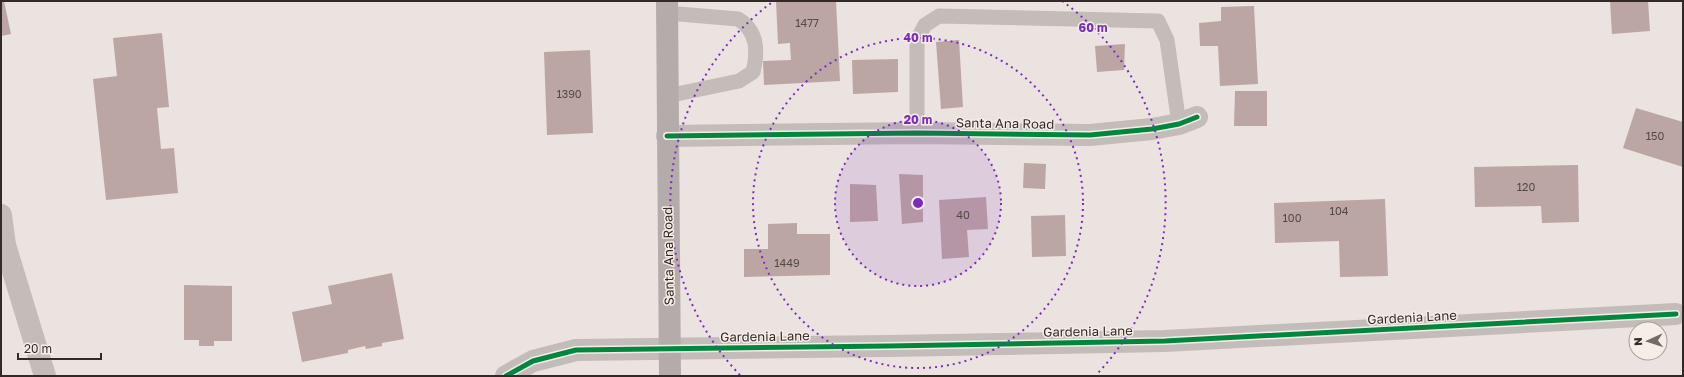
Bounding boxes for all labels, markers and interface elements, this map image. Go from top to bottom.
house number: 1477 [795,16,819,29]
text: 60 m [1079,20,1107,35]
text: 40 m [904,30,932,45]
house number: 1390 [556,87,582,100]
text: 20 m [904,112,932,127]
street label: Santa Ana Road [956,114,1054,132]
house number: 150 [1646,129,1664,142]
house number: 120 [1517,180,1535,193]
centre of rings [911,196,925,210]
house number: 104 [1330,204,1349,217]
street label: Santa Ana Road [659,207,677,305]
house number: 40 [956,208,970,221]
house number: 100 [1283,211,1302,224]
house number: 1449 [774,256,800,269]
street label: Gardenia Lane [1367,307,1457,327]
north arrow [1628,321,1668,361]
street label: Gardenia Lane [1043,322,1133,340]
street label: Gardenia Lane [720,327,810,345]
scale bar [18,335,101,361]
text: N [1631,337,1644,346]
text: 20 m [24,341,52,356]

